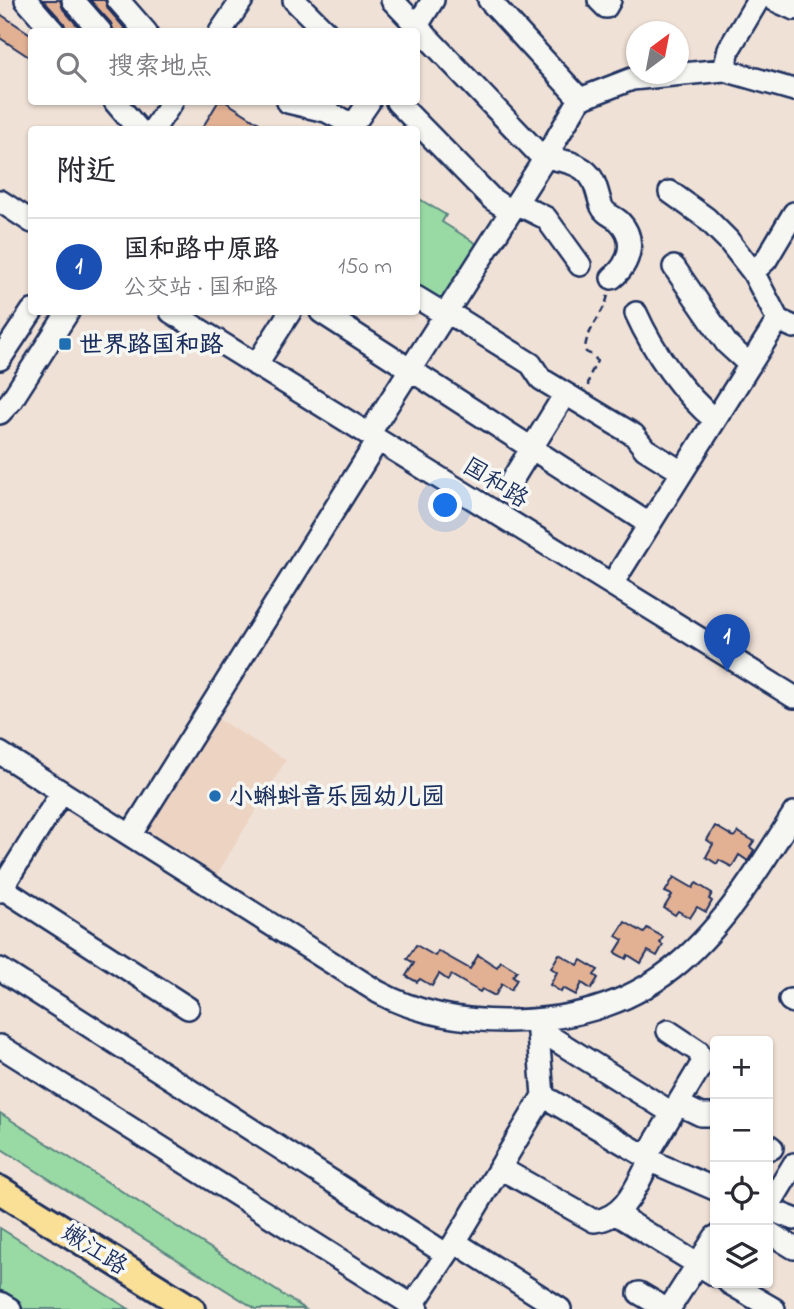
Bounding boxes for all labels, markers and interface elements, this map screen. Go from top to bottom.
north arrow [626,21,689,84]
search box [28,28,420,105]
icon: search [52,48,90,86]
text: 搜索地点 [108,49,212,87]
text: 附近 [56,151,116,195]
text: 国和路中原路 [123,232,279,270]
text: 1 [75,251,83,284]
text: 150 m [338,251,392,284]
text: 公交站 · 国和路 [123,272,277,305]
place label: 世界路国和路 [79,329,224,364]
marker: 世界路国和路 [57,336,73,352]
street label: 国和路 [455,450,534,518]
your location [428,488,462,522]
pin: 1 [704,614,750,672]
place label: 小蝌蚪音乐园幼儿园 [229,781,445,816]
marker: 小蝌蚪音乐园幼儿园 [207,788,223,804]
map controls [710,1036,773,1288]
button: + [710,1036,773,1099]
button: − [710,1099,773,1162]
button: locate [710,1162,773,1225]
street label: 嫩江路 [54,1217,133,1285]
button: layers [710,1225,773,1288]

